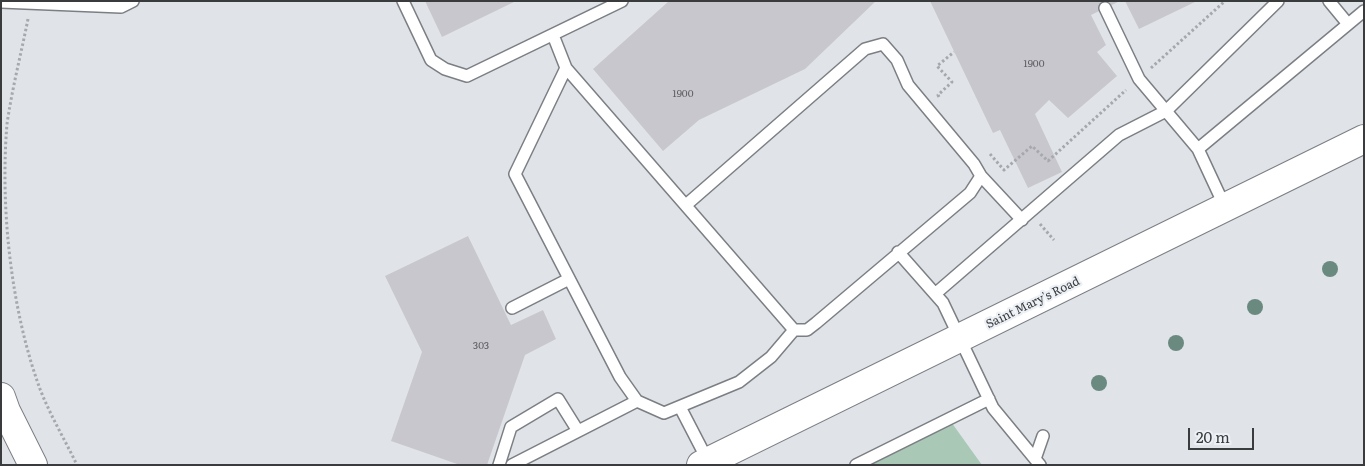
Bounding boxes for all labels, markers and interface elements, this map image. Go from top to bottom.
house number: 1900 [1024,58,1044,70]
house number: 1900 [673,88,693,100]
street label: Saint Mary's Road [984,274,1082,332]
house number: 303 [473,340,489,352]
scale bar [1190,418,1256,450]
text: 20 m [1196,425,1230,448]

